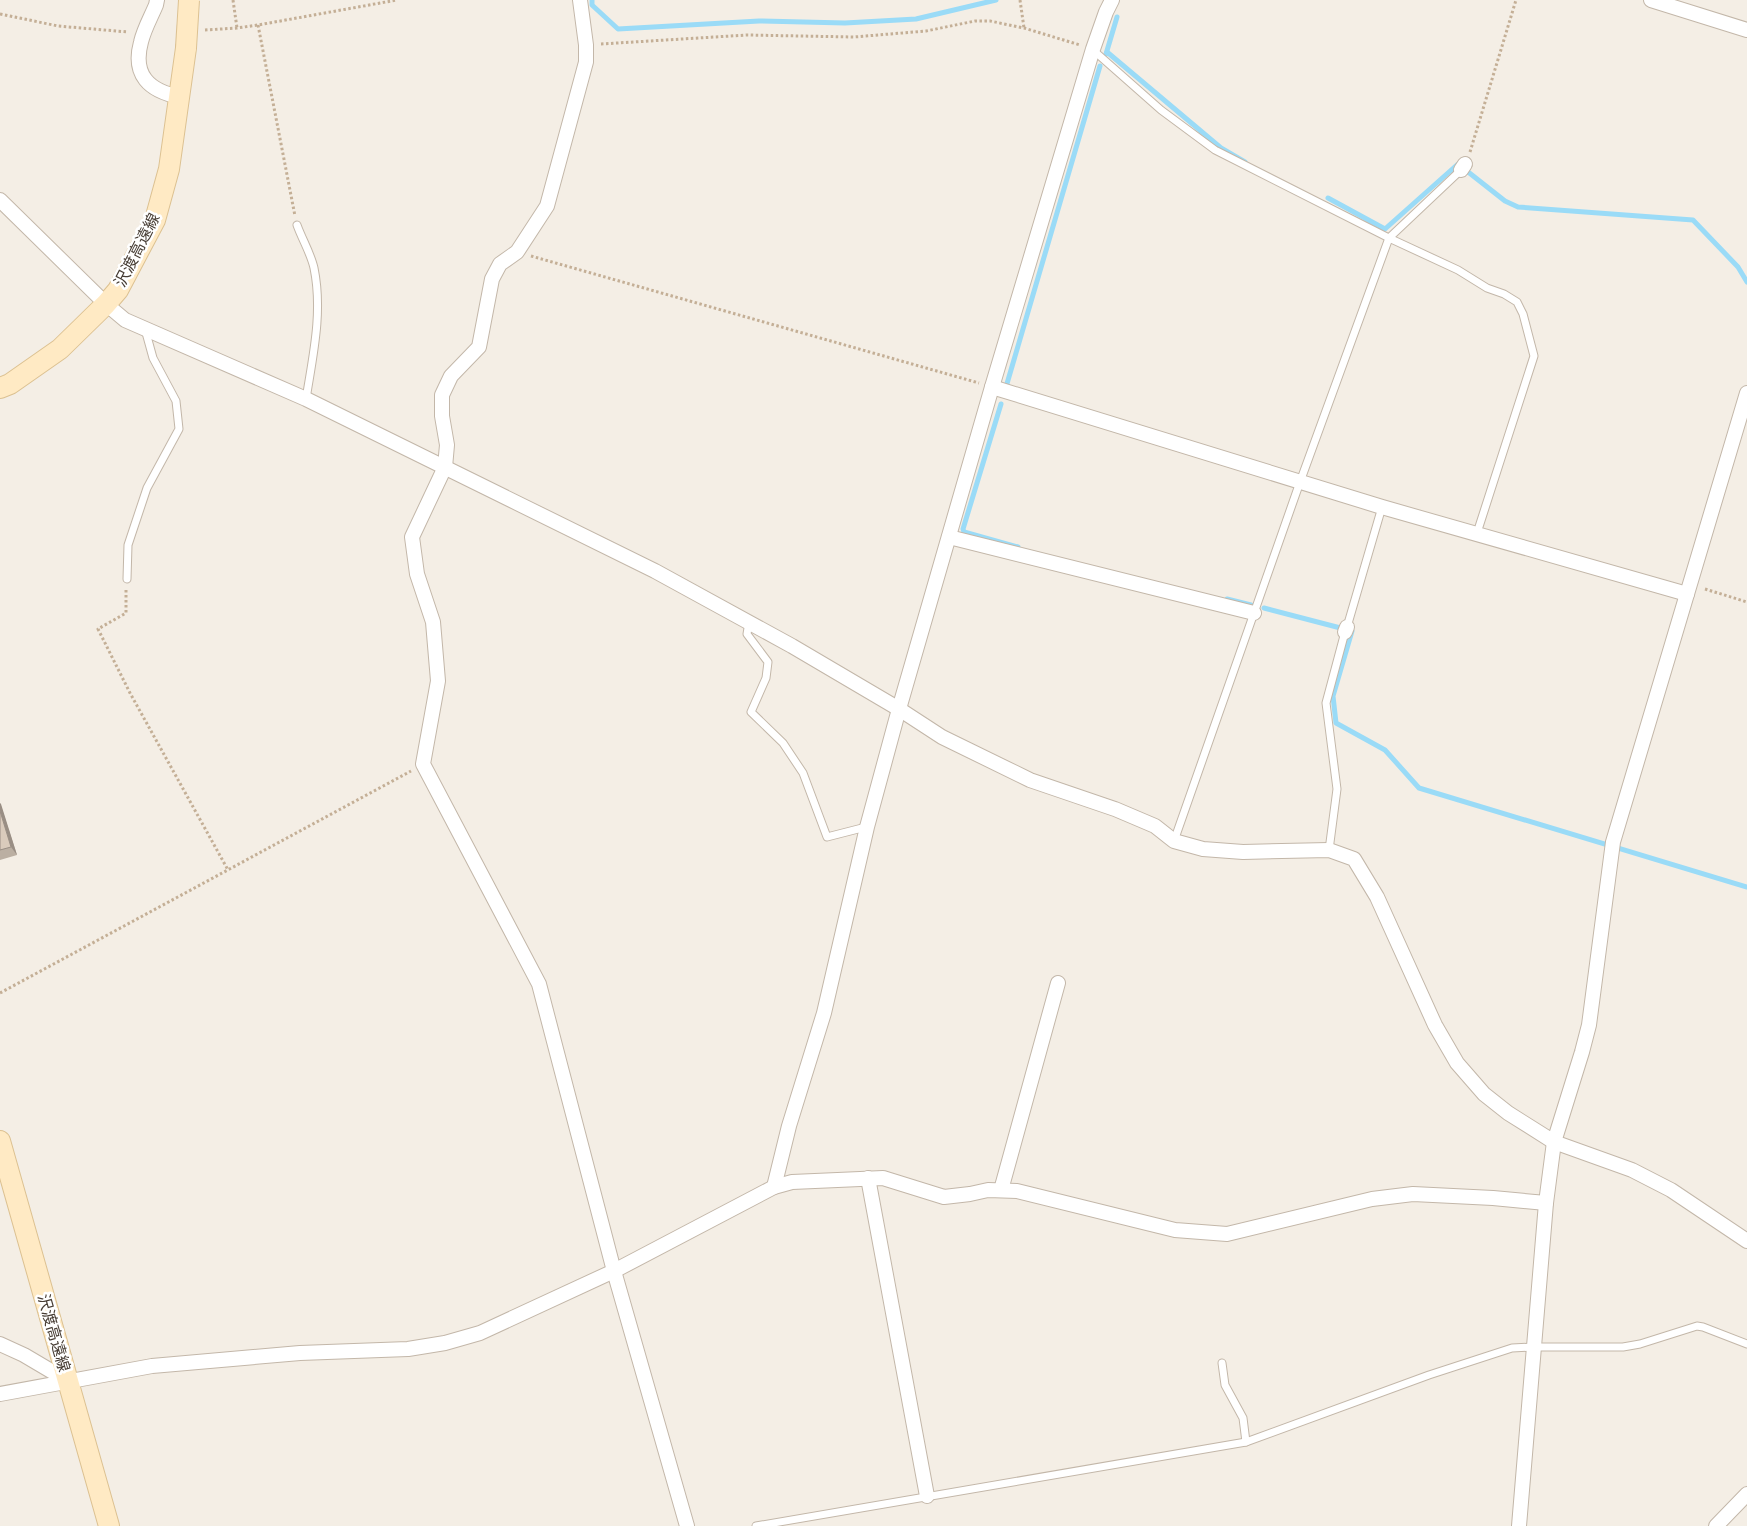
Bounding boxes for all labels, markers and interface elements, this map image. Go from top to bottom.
street label: 沢渡高遠線 [110,210,164,290]
street label: 沢渡高遠線 [34,1292,74,1374]

